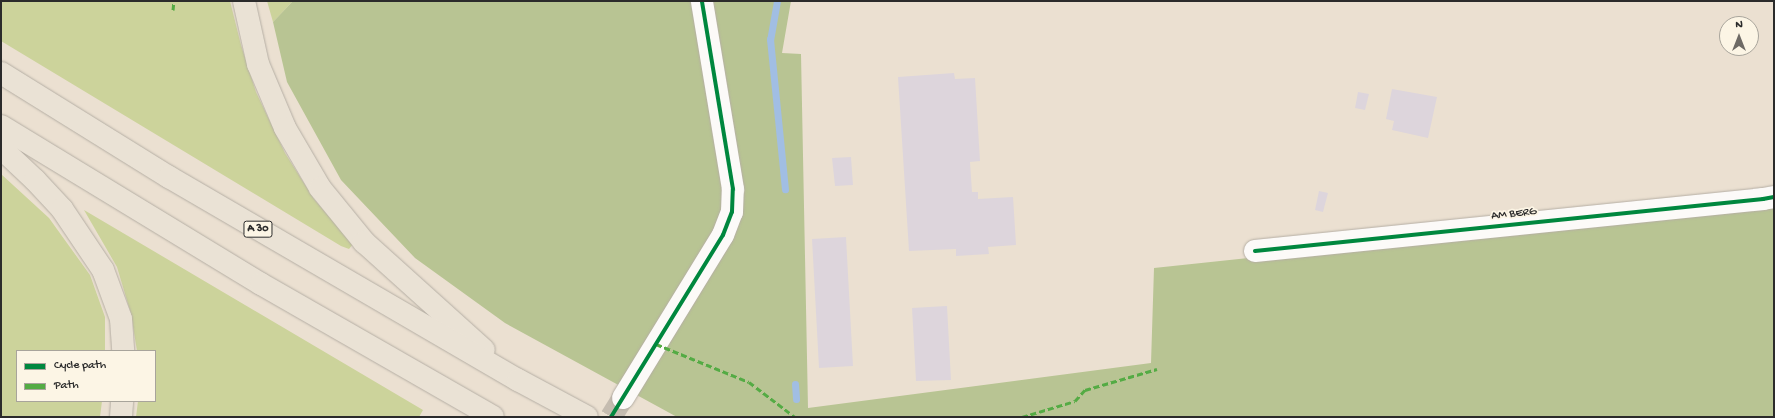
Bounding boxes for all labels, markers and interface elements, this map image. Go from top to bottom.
north arrow [1719,16,1759,56]
text: N [1735,19,1743,31]
street label: AM BERG [1491,205,1537,225]
road number: A 30 [243,220,273,238]
legend [16,350,156,402]
text: Cycle path [54,359,106,373]
text: Path [54,379,79,393]

